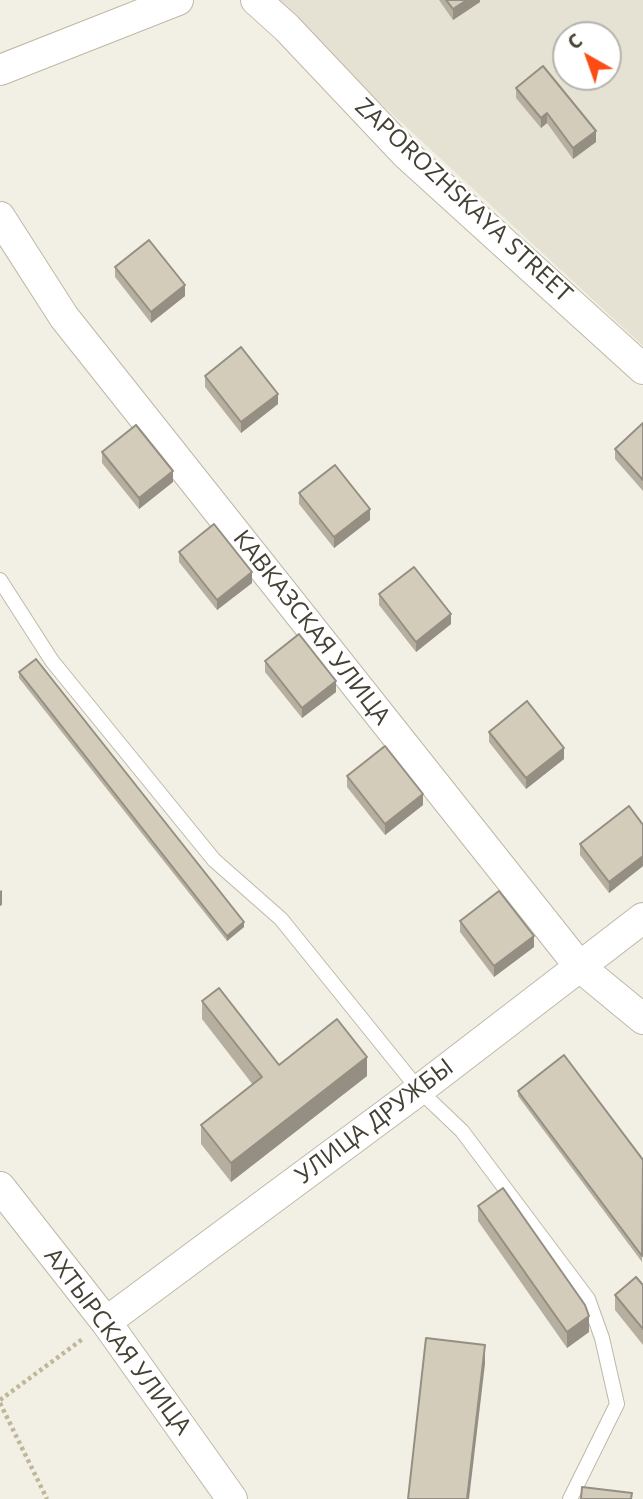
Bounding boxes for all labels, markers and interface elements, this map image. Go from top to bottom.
north arrow [552,21,622,91]
text: С [562,28,588,55]
street label: ZAPOROZHSKAYA STREET [349,93,577,309]
street label: КАВКАЗСКАЯ УЛИЦА [226,525,396,731]
street label: УЛИЦА ДРУЖБЫ [290,1053,460,1191]
street label: АХТЫРСКАЯ УЛИЦА [37,1243,197,1441]

